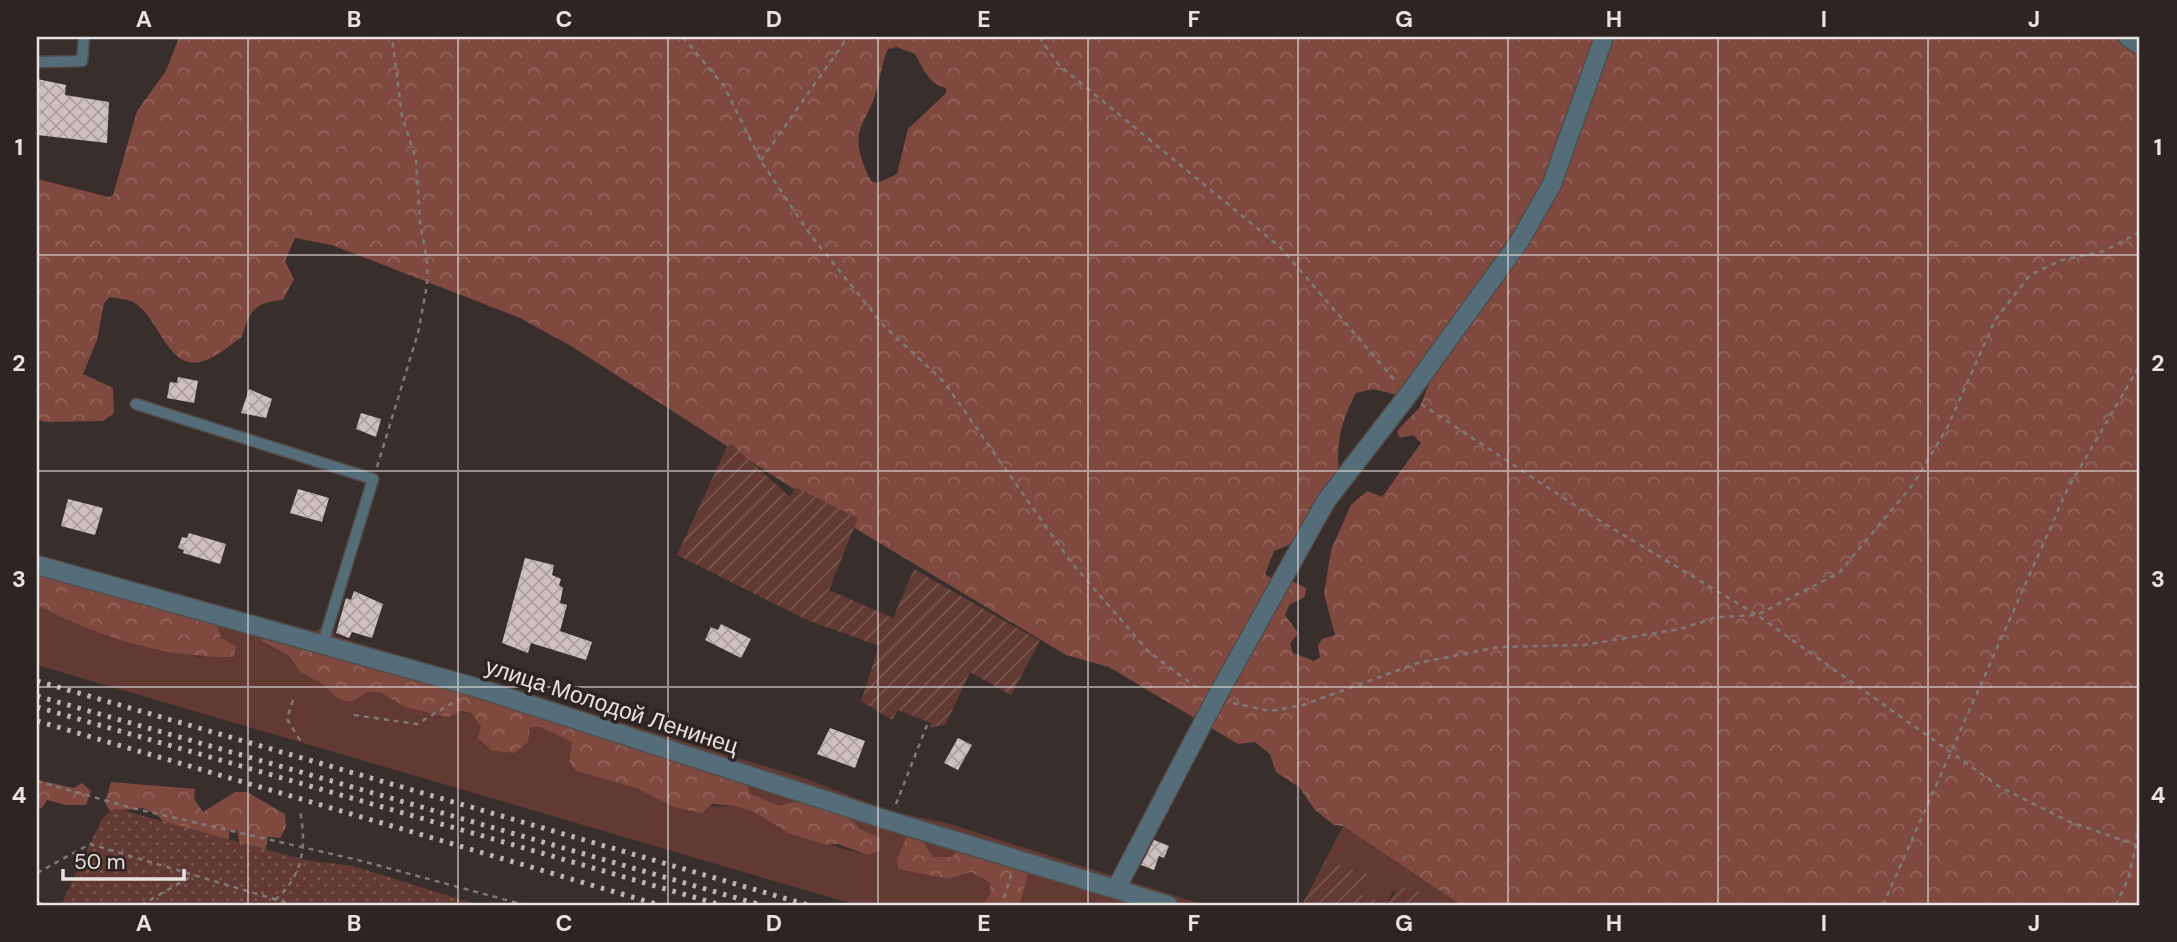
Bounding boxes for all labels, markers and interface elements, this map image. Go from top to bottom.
text: A [136,4,152,34]
text: B [347,4,361,34]
text: C [556,4,572,34]
text: D [766,4,782,34]
text: E [977,4,991,34]
text: F [1188,4,1201,34]
text: G [1395,4,1413,34]
text: H [1606,4,1622,34]
text: I [1821,4,1827,34]
text: J [2028,4,2040,34]
text: 1 [15,132,23,162]
text: 1 [2154,132,2162,162]
text: 2 [12,348,26,378]
text: 2 [2151,348,2165,378]
text: 3 [12,564,26,594]
text: 3 [2151,564,2165,594]
street label: улица Молодой Ленинец [482,651,742,761]
text: 4 [12,780,27,810]
text: 4 [2151,780,2166,810]
scale bar [63,837,184,881]
text: 50 m [74,848,125,876]
text: A [136,908,152,938]
text: B [347,908,361,938]
text: C [556,908,572,938]
text: D [766,908,782,938]
text: E [977,908,991,938]
text: F [1188,908,1201,938]
text: G [1395,908,1413,938]
text: H [1606,908,1622,938]
text: I [1821,908,1827,938]
text: J [2028,908,2040,938]

